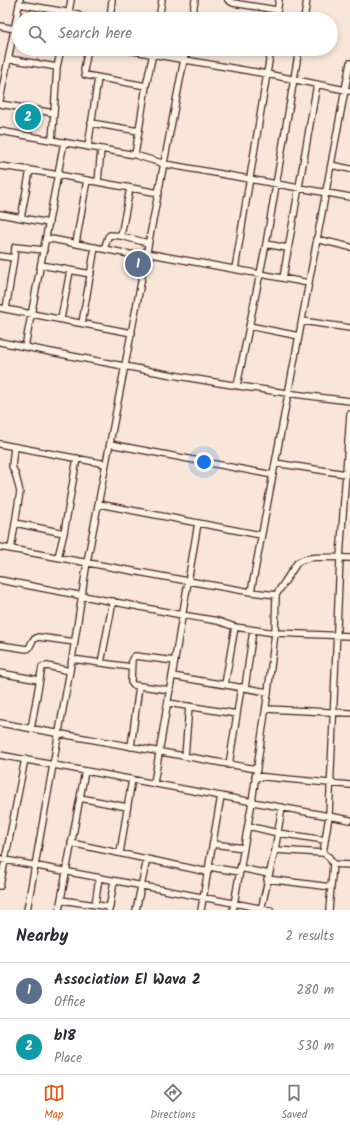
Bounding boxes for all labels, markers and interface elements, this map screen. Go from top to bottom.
search box [12,12,338,56]
text: Search here [58,22,132,46]
icon: search [26,23,48,45]
pin: 2 [15,102,41,132]
pin: 1 [125,249,151,279]
your location [194,452,214,472]
text: Nearby [16,923,68,950]
text: 2 results [286,926,334,947]
text: Association El Wava 2 [54,968,201,992]
text: 1 [27,980,31,1001]
text: 280 m [297,980,334,1001]
text: Office [54,992,85,1013]
text: b18 [54,1024,76,1048]
text: 2 [25,1036,33,1057]
text: 530 m [298,1036,334,1057]
text: Place [54,1048,82,1069]
tab: Map [43,1082,65,1124]
tab: Directions [150,1082,196,1124]
tab: Saved [281,1082,307,1124]

